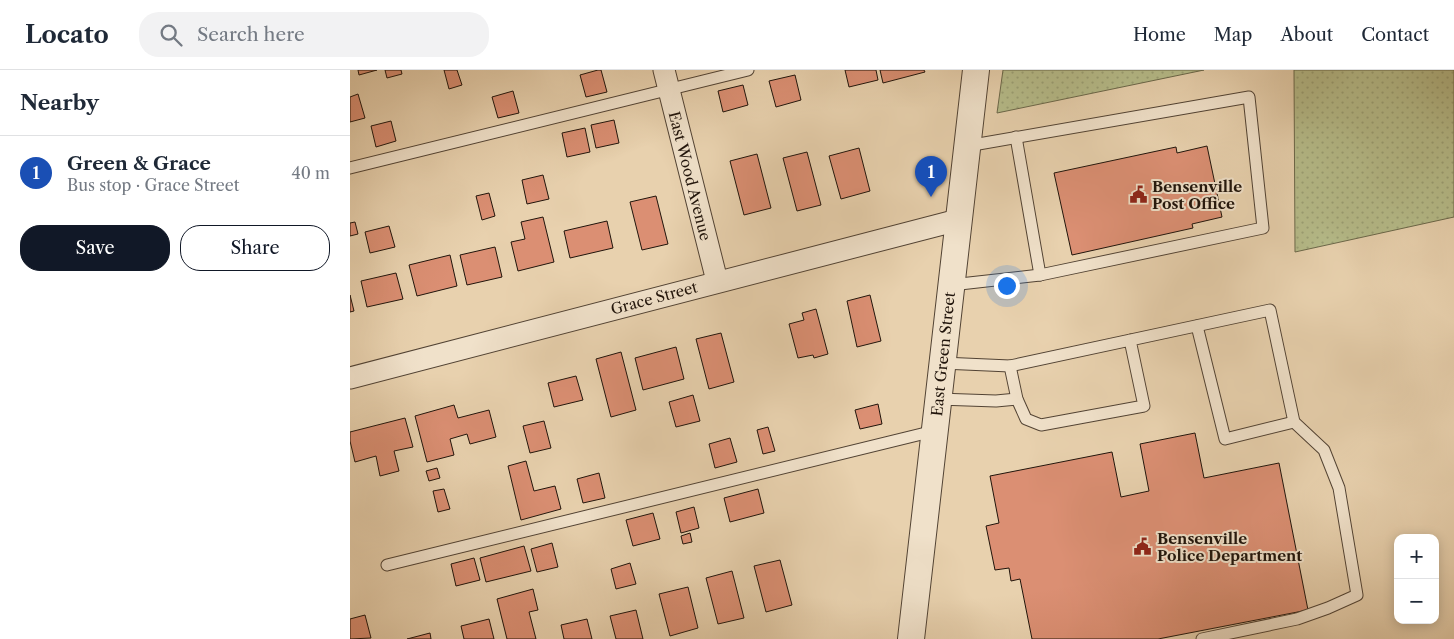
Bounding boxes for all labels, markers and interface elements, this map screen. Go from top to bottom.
search box [139,12,489,57]
text: Locato [25,20,109,49]
icon: search [157,21,185,49]
text: Search here [197,23,305,46]
text: Home [1133,24,1186,46]
text: Map [1214,24,1252,46]
text: About [1280,24,1333,46]
text: Contact [1361,24,1429,46]
text: Nearby [20,90,99,115]
street label: East Wood Avenue [665,109,715,243]
text: Green & Grace [67,152,211,175]
pin: 1 [915,156,947,197]
text: 1 [32,163,40,183]
text: 40 m [291,163,330,183]
text: Bus stop · Grace Street [67,175,239,195]
place label: Bensenville Post Office [1152,177,1242,213]
public building icon: Bensenville Post Office [1128,185,1148,205]
button: Save [20,225,170,271]
button: Share [180,225,330,271]
your location [994,273,1020,299]
street label: Grace Street [609,277,700,319]
street label: East Green Street [927,290,959,417]
place label: Bensenville Police Department [1157,529,1302,565]
map controls [1394,534,1439,624]
button: + [1394,534,1439,579]
public building icon: Bensenville Police Department [1133,537,1153,557]
button: − [1394,579,1439,624]

